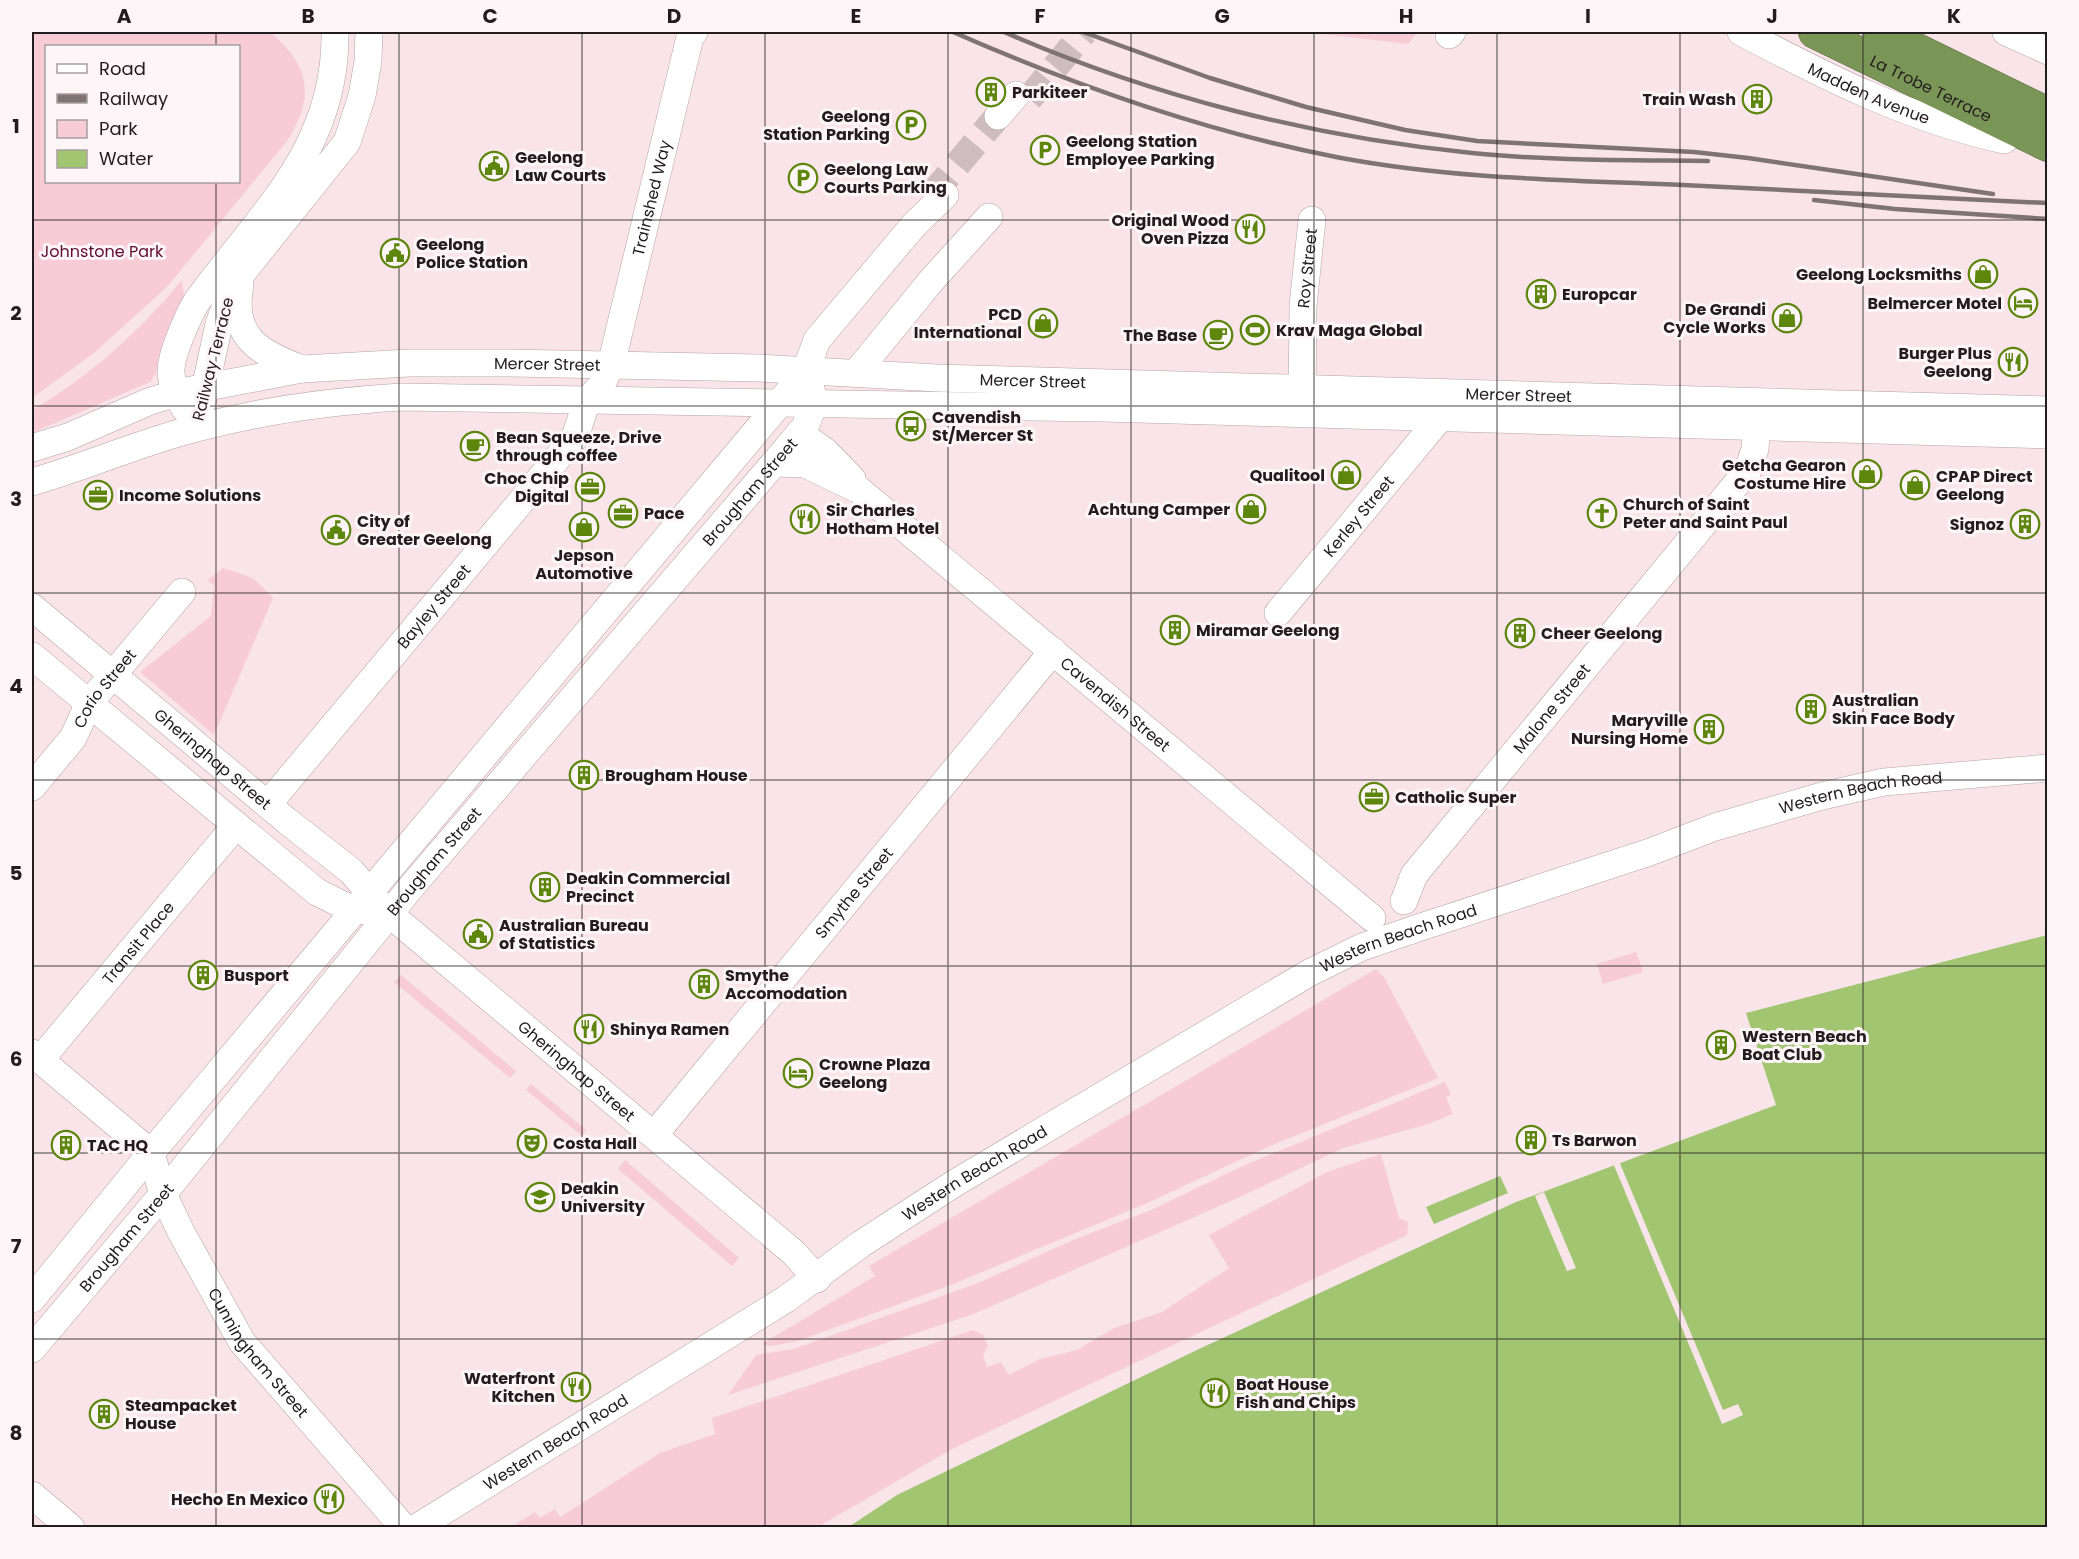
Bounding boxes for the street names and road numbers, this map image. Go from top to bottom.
street label: La Trobe Terrace [1866,49,1996,128]
street label: Madden Avenue [1804,57,1933,130]
street label: Trainshed Way [626,138,676,258]
street label: Roy Street [1291,227,1323,309]
street label: Railway Terrace [187,295,239,423]
street label: Mercer Street [494,351,601,376]
street label: Mercer Street [979,368,1087,394]
street label: Mercer Street [1465,382,1572,408]
street label: Brougham Street [697,433,803,551]
street label: Kerley Street [1318,470,1399,562]
street label: Bayley Street [391,559,476,653]
street label: Corio Street [68,644,141,732]
street label: Cavendish Street [1056,651,1176,757]
street label: Malone Street [1508,658,1596,758]
street label: Gheringhap Street [149,703,276,815]
street label: Western Beach Road [1776,766,1943,819]
street label: Brougham Street [381,802,486,920]
street label: Smythe Street [809,842,898,943]
street label: Transit Place [97,896,179,989]
street label: Western Beach Road [1316,898,1480,978]
street label: Gheringhap Street [513,1015,640,1127]
street label: Western Beach Road [897,1119,1051,1226]
street label: Brougham Street [74,1178,179,1297]
street label: Cunningham Street [203,1284,314,1422]
street label: Western Beach Road [479,1388,632,1495]

